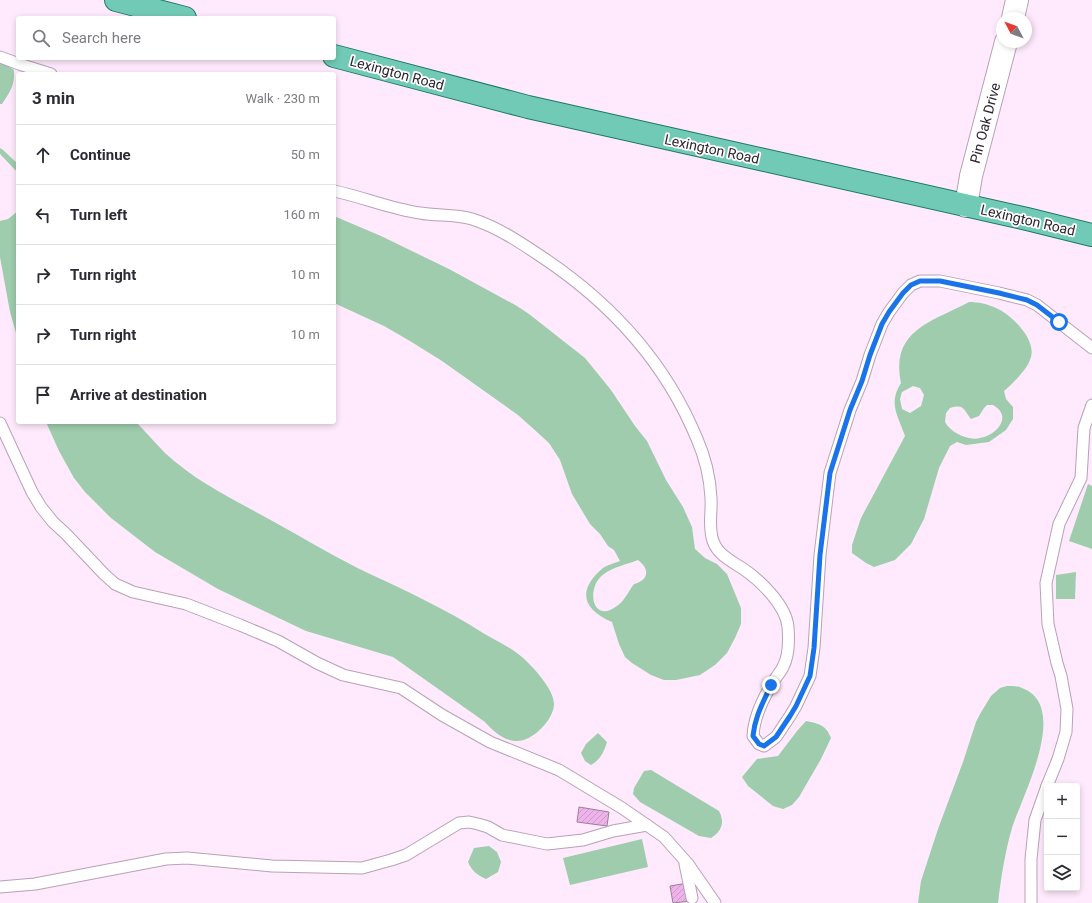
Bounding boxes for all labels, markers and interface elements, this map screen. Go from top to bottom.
north arrow [996,12,1032,48]
search box [16,16,336,60]
icon: search [30,27,52,49]
text: Search here [62,29,141,47]
street label: Lexington Road [348,53,446,93]
street label: Pin Oak Drive [967,81,1003,165]
text: 3 min [32,88,75,108]
text: Walk · 230 m [245,91,320,106]
street label: Lexington Road [663,131,761,167]
icon: ahead [32,144,54,166]
text: Continue [70,146,131,164]
text: 50 m [291,147,320,162]
street label: Lexington Road [979,201,1077,239]
icon: left [32,204,54,226]
text: Turn left [70,206,127,224]
text: 160 m [283,207,320,222]
icon: right [32,264,54,286]
text: Turn right [70,266,136,284]
text: 10 m [291,267,320,282]
route start [1050,313,1068,331]
icon: right [32,324,54,346]
text: Turn right [70,326,136,344]
text: 10 m [291,327,320,342]
icon: arrive [32,384,54,406]
text: Arrive at destination [70,386,207,404]
route end [762,676,780,694]
map controls [1044,783,1080,891]
button: + [1044,783,1080,819]
button: − [1044,819,1080,855]
button: layers [1044,855,1080,891]

